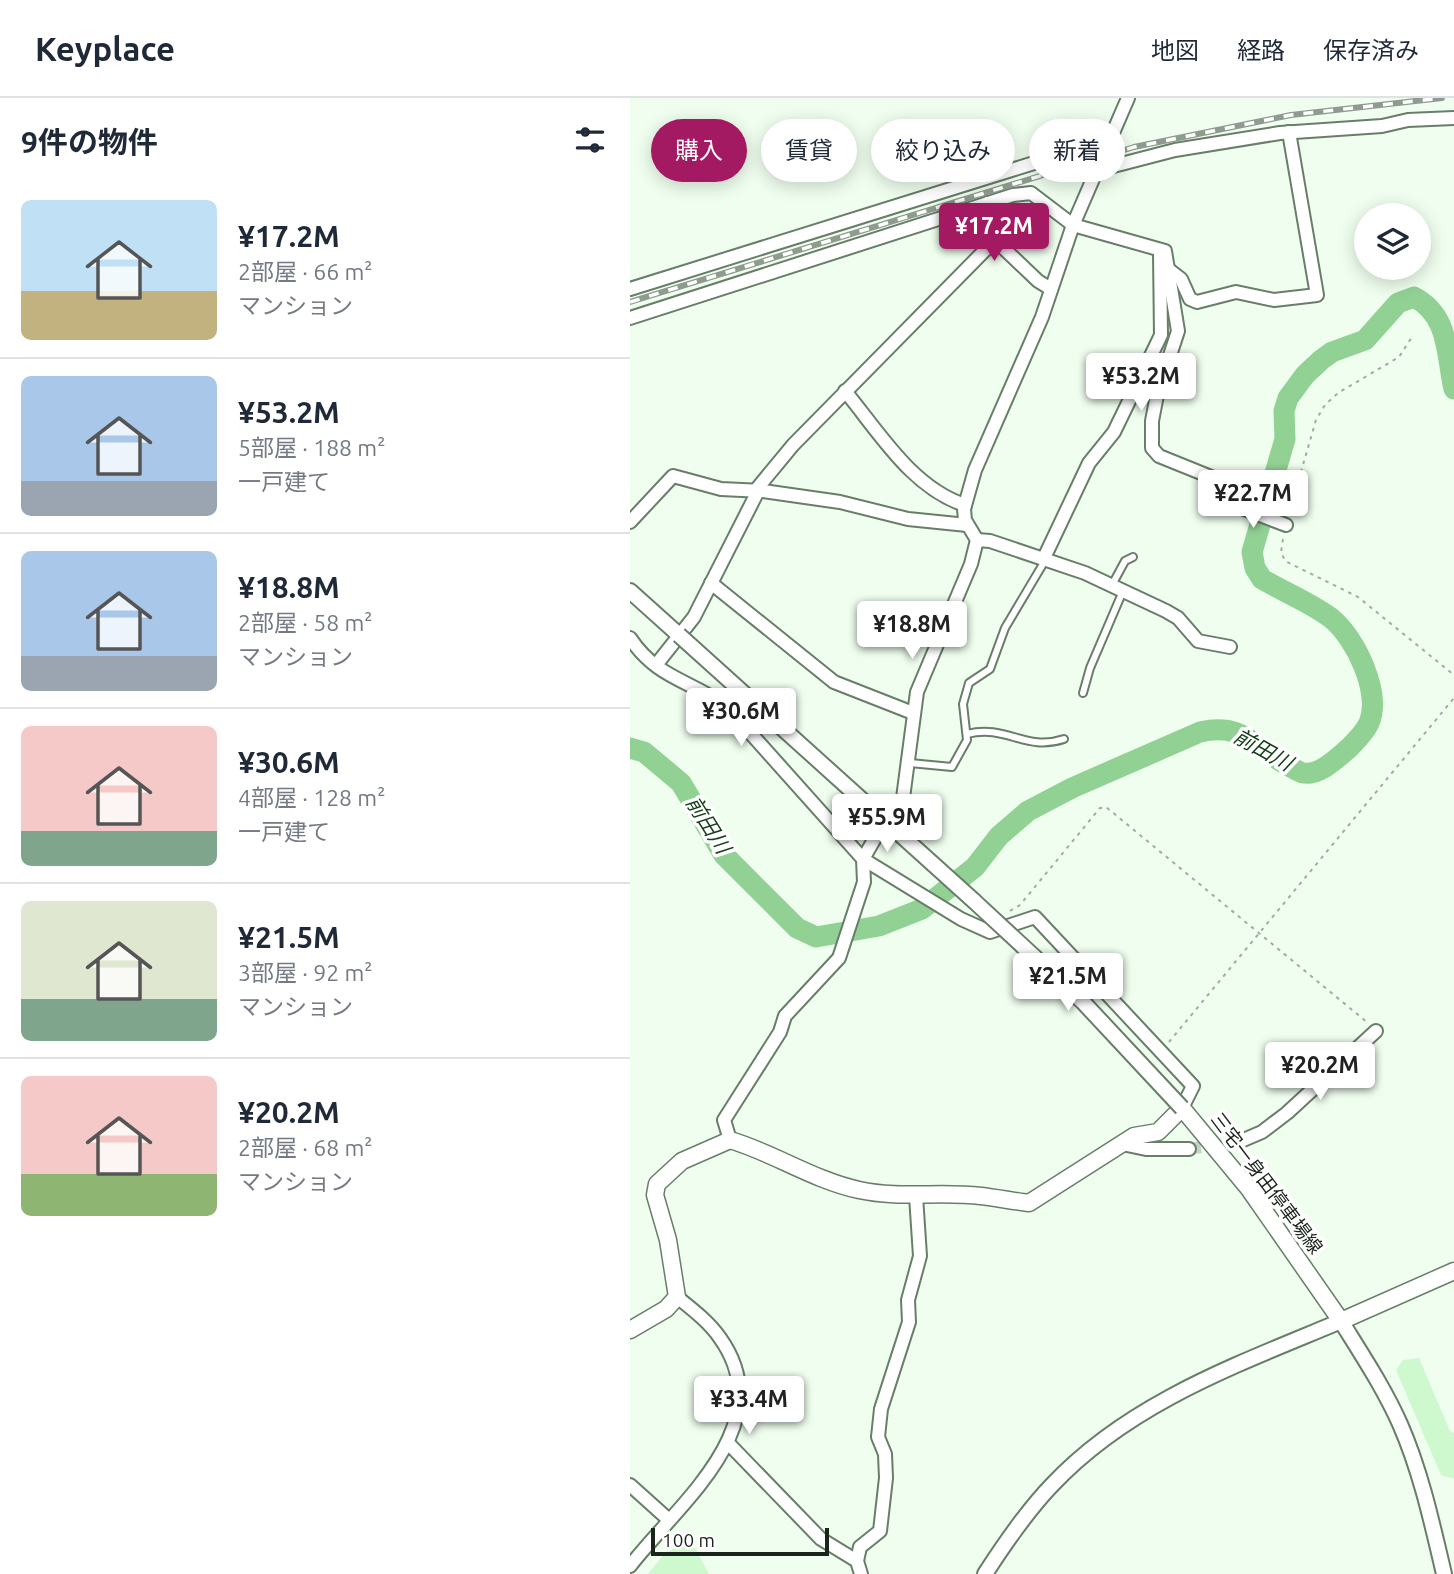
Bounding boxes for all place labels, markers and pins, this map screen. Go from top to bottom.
pin: ¥17.2M [937,204,1051,263]
pin: ¥53.2M [1084,354,1198,413]
pin: ¥22.7M [1196,470,1310,530]
pin: ¥18.8M [855,602,969,661]
pin: ¥30.6M [684,688,798,748]
pin: ¥55.9M [830,794,944,854]
pin: ¥21.5M [1011,954,1125,1013]
pin: ¥20.2M [1263,1042,1377,1102]
pin: ¥33.4M [692,1376,806,1436]

